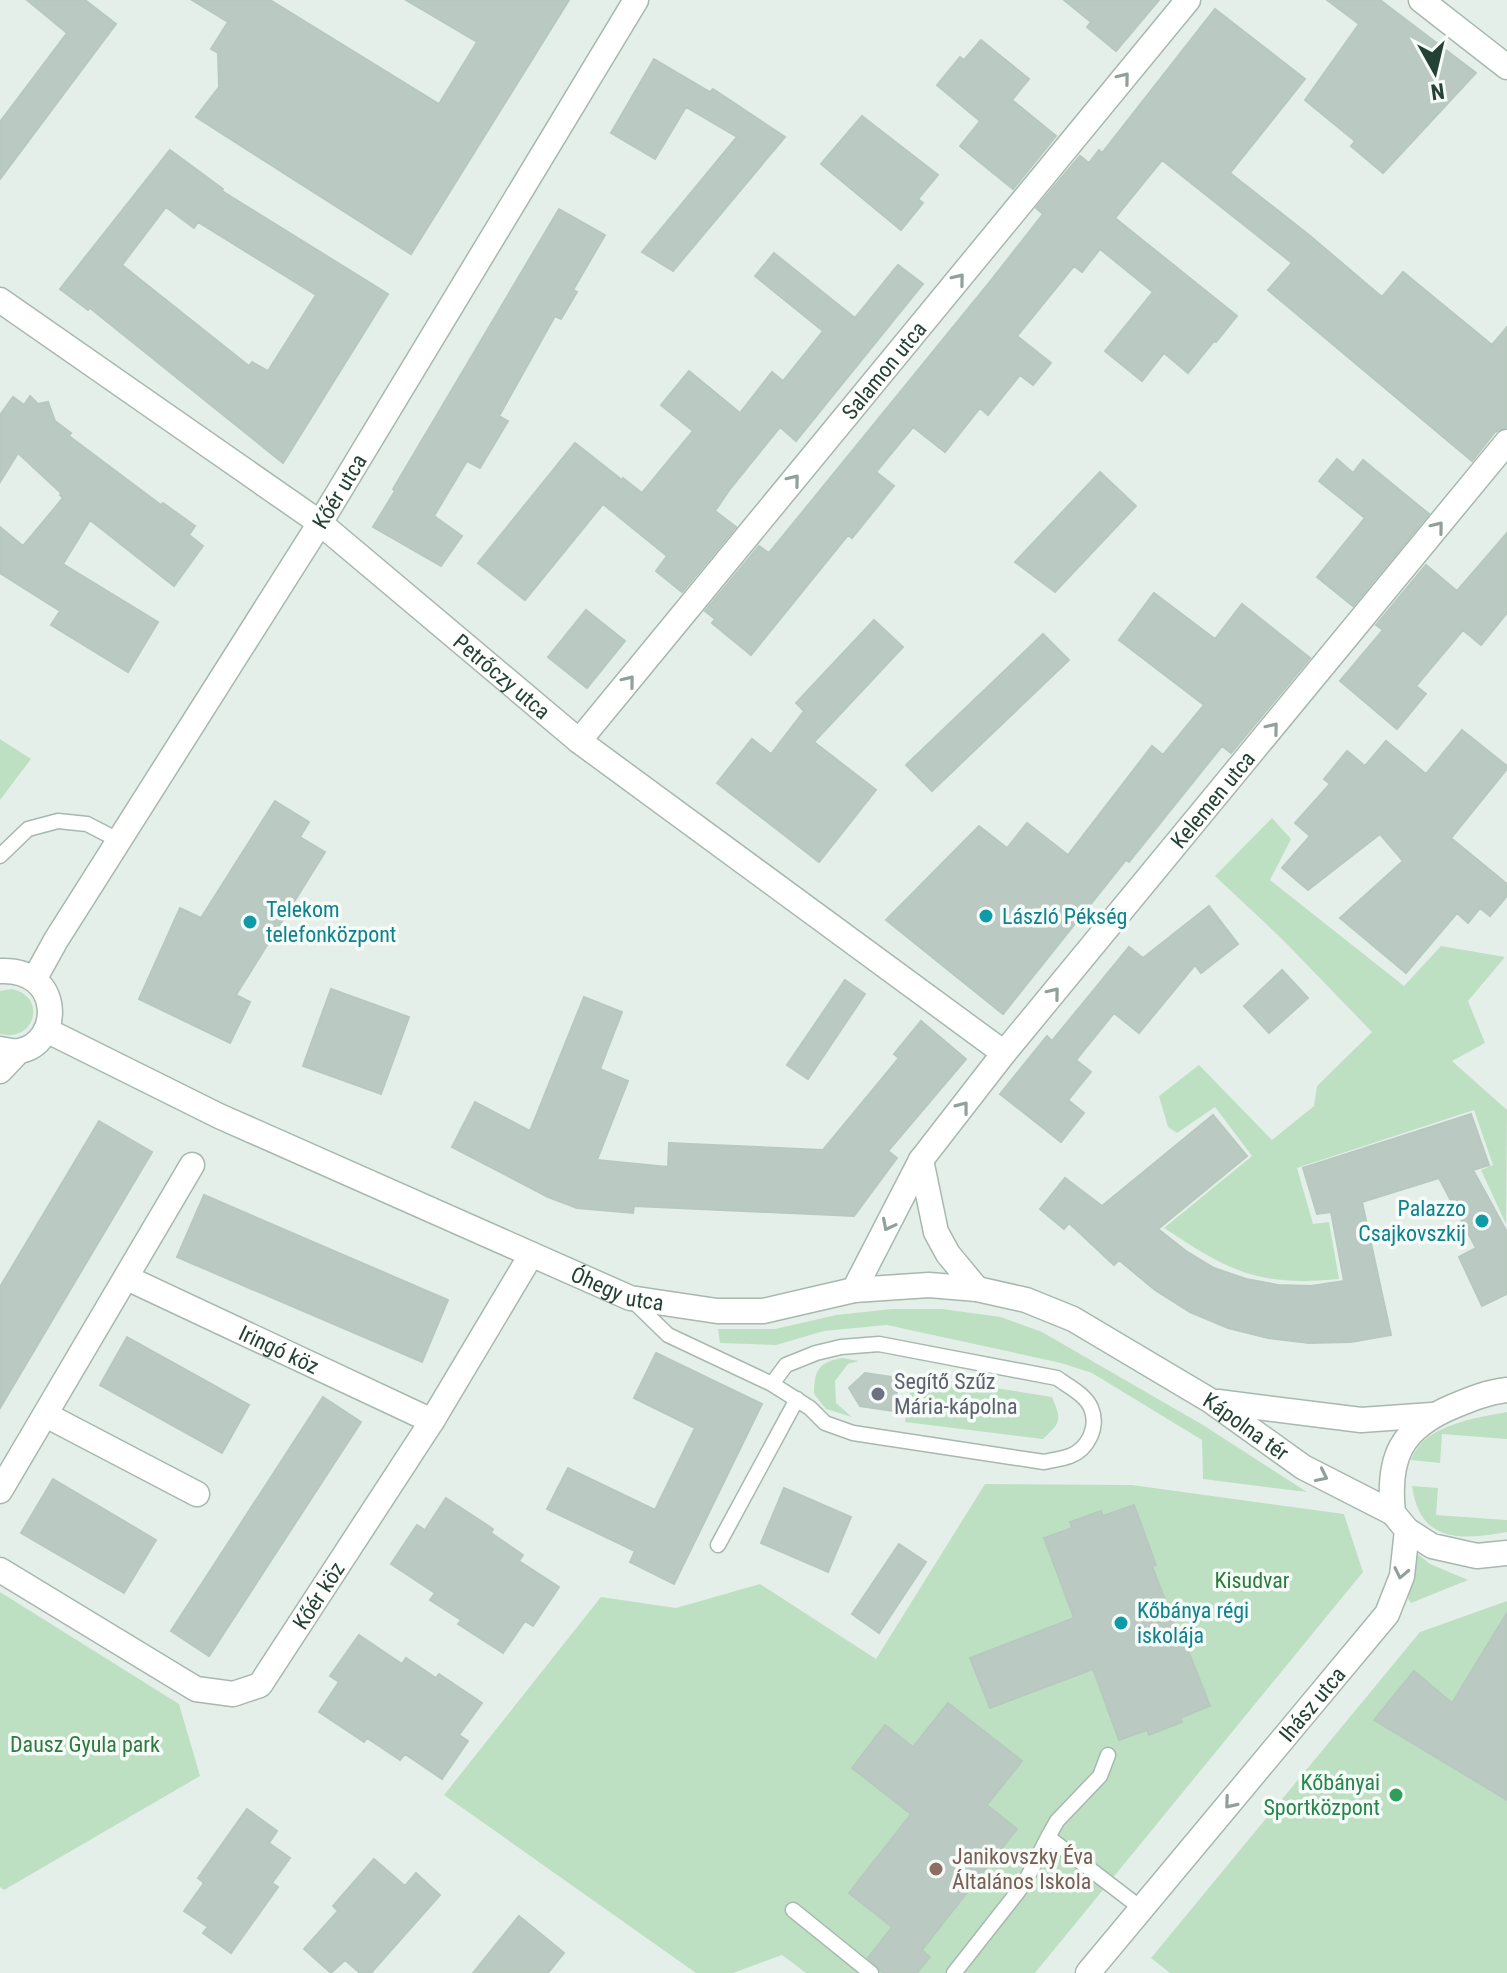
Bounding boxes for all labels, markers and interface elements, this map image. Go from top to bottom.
north arrow [1395,32,1475,112]
one-way arrow [1114,73,1129,87]
text: N [1429,78,1446,105]
one-way arrow [949,274,964,288]
street label: Salamon utca [837,317,932,424]
street label: Kőér utca [307,450,372,533]
one-way arrow [784,475,799,489]
one-way arrow [1428,522,1443,536]
street label: Petrőczy utca [448,629,555,724]
one-way arrow [619,676,634,690]
one-way arrow [1263,722,1277,737]
street label: Kelemen utca [1166,746,1260,853]
place label: Telekom telefonközpont [266,897,396,947]
place label: László Pékség [1002,904,1127,929]
marker: László Pékség [977,907,995,925]
marker: Telekom telefonközpont [241,913,259,931]
one-way arrow [1044,988,1059,1002]
one-way arrow [953,1101,967,1116]
place label: Palazzo Csajkovszkij [1358,1196,1466,1246]
marker: Palazzo Csajkovszkij [1473,1212,1491,1230]
one-way arrow [882,1217,897,1232]
street label: Óhegy utca [567,1260,665,1316]
street label: Iringó köz [235,1320,323,1379]
place label: Segítő Szűz Mária-kápolna [894,1369,1018,1419]
marker: Segítő Szűz Mária-kápolna [869,1385,887,1403]
street label: Kápolna tér [1199,1387,1294,1466]
one-way arrow [1314,1466,1328,1482]
street label: Kőér köz [288,1557,350,1634]
one-way arrow [1393,1566,1410,1579]
park label: Kisudvar [1214,1568,1290,1593]
place label: Kőbánya régi iskolája [1137,1598,1249,1648]
marker: Kőbánya régi iskolája [1112,1614,1130,1632]
street label: Ihász utca [1274,1662,1351,1747]
park label: Dausz Gyula park [10,1732,160,1757]
place label: Kőbányai Sportközpont [1263,1770,1380,1820]
marker: Kőbányai Sportközpont [1387,1786,1405,1804]
one-way arrow [1225,1794,1240,1808]
place label: Janikovszky Éva Általános Iskola [952,1844,1093,1894]
marker: Janikovszky Éva Általános Iskola [927,1860,945,1878]

